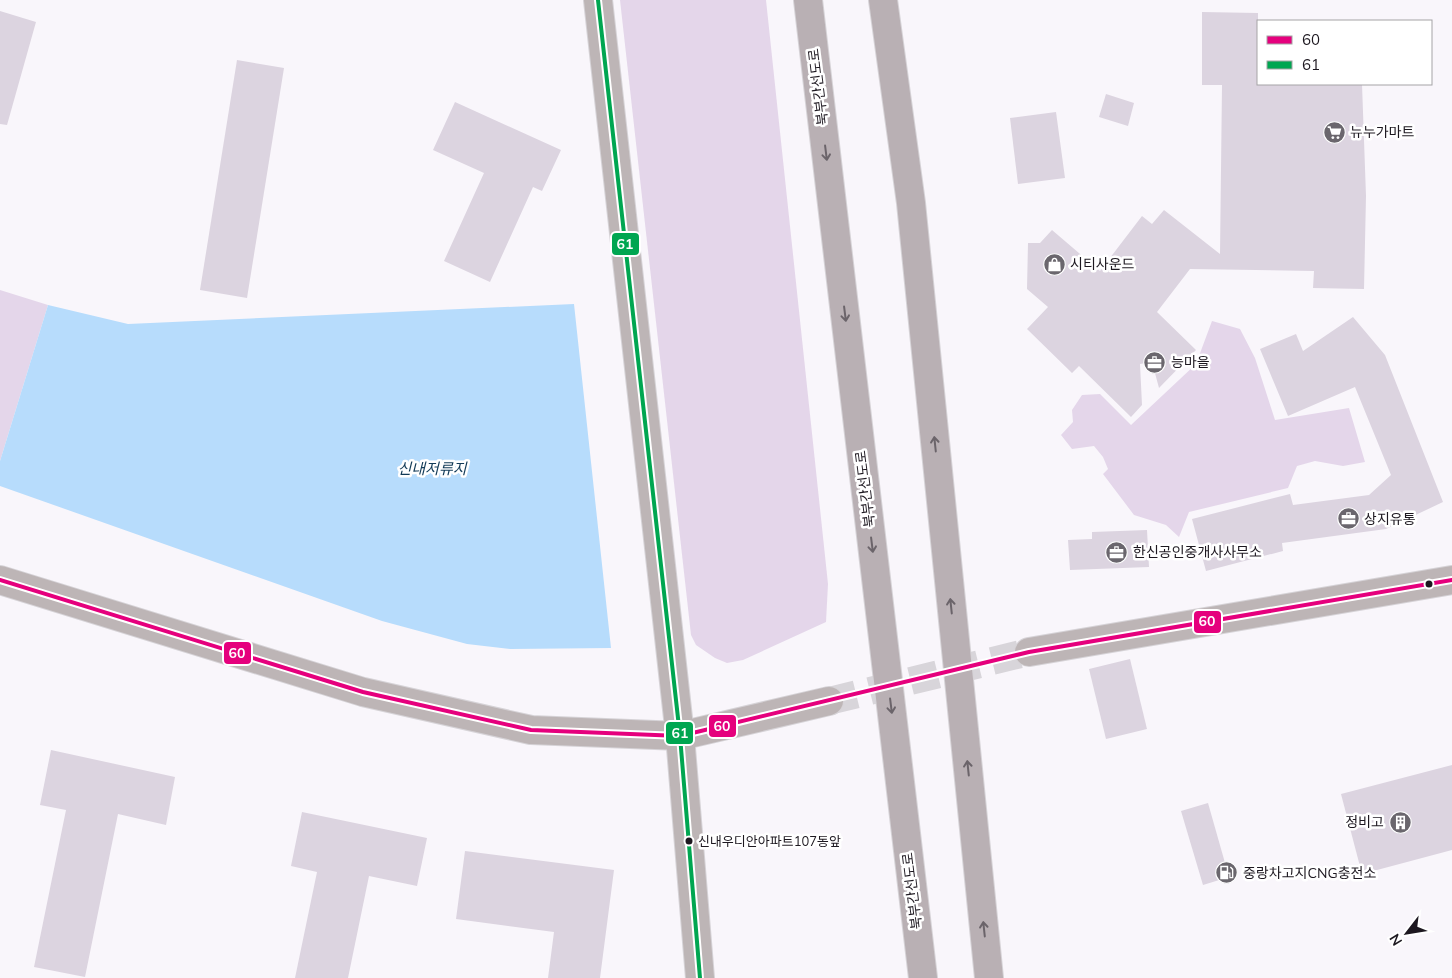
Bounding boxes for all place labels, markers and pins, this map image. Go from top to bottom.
supermarket icon: 뉴누가마트 [1322,120,1346,144]
place label: 뉴누가마트 [1350,123,1415,141]
shop icon: 시티사운드 [1042,252,1066,276]
place label: 시티사운드 [1070,255,1135,273]
office icon: 능마을 [1143,350,1167,374]
place label: 능마을 [1171,353,1210,371]
office icon: 상지유통 [1336,507,1360,531]
place label: 상지유통 [1364,510,1416,528]
office icon: 한신공인중개사사무소 [1105,540,1129,564]
place label: 한신공인중개사사무소 [1133,543,1262,561]
unlabelled marker [1424,579,1434,589]
building icon: 정비고 [1388,810,1412,834]
place label: 정비고 [1345,813,1384,831]
place label: 신내우디안아파트107동앞 [698,833,841,849]
marker: 신내우디안아파트107동앞 [684,836,694,846]
fuel station icon: 중랑차고지CNG충전소 [1215,861,1239,885]
place label: 중랑차고지CNG충전소 [1243,864,1376,882]

